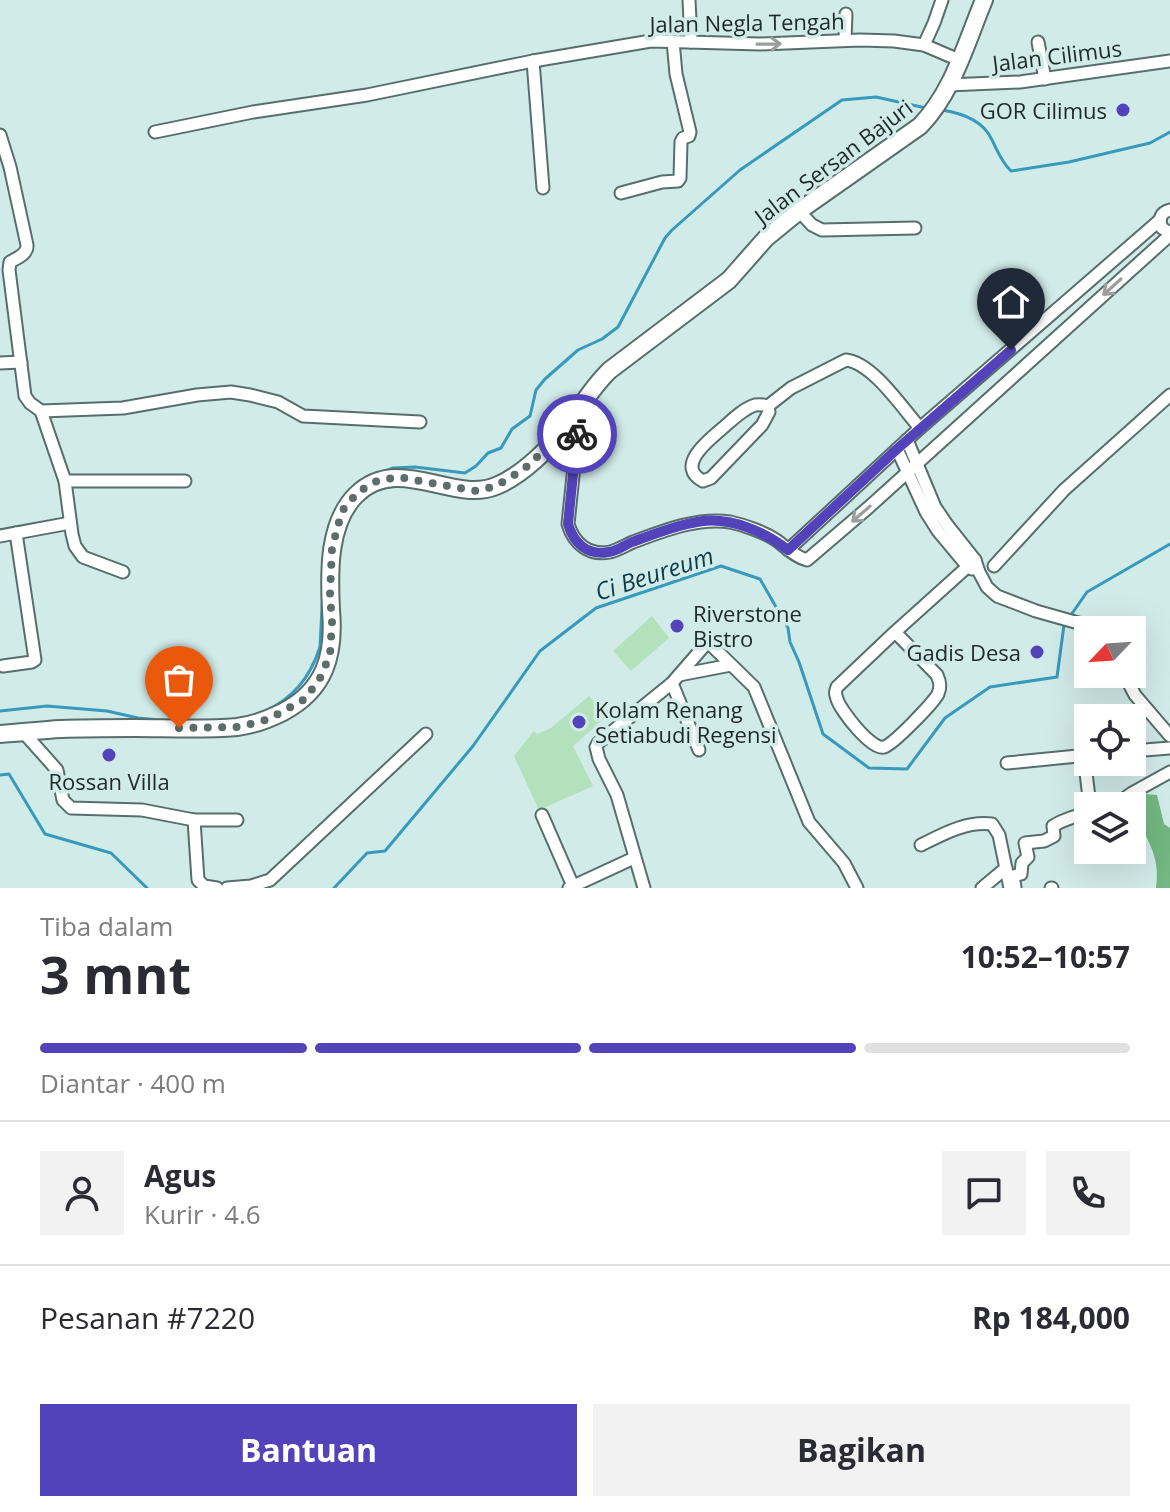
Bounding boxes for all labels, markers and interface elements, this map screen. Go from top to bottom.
street label: Jalan Negla Tengah [647,5,845,39]
street label: Jalan Cilimus [989,32,1123,78]
one-way arrow [755,36,782,52]
street label: Jalan Sersan Bajuri [746,92,918,232]
place label: GOR Cilimus [980,95,1107,125]
marker: GOR Cilimus [1114,101,1132,119]
pin [977,268,1045,350]
one-way arrow [1102,278,1122,297]
icon: home [989,280,1033,324]
courier [537,394,617,474]
icon: bike [555,412,599,456]
one-way arrow [851,505,871,523]
water label: Ci Beureum [591,538,717,608]
place label: Riverstone Bistro [693,598,802,653]
north arrow [1074,616,1146,688]
map controls [1074,616,1146,864]
marker: Riverstone Bistro [668,617,686,635]
place label: Gadis Desa [907,637,1021,667]
marker: Gadis Desa [1028,643,1046,661]
pin [145,646,213,728]
icon: bag [157,658,201,702]
place label: Kolam Renang Setiabudi Regensi [595,694,776,749]
button: locate [1074,704,1146,776]
marker: Kolam Renang Setiabudi Regensi [570,713,588,731]
marker: Rossan Villa [100,746,118,764]
place label: Rossan Villa [48,766,170,796]
button: layers [1074,792,1146,864]
text: Tiba dalam [40,908,173,944]
text: 10:52–10:57 [961,936,1130,977]
text: 3 mnt [40,938,191,1009]
text: Diantar · 400 m [40,1065,226,1101]
button: person [40,1151,124,1235]
button: chat [942,1151,1026,1235]
button: phone [1046,1151,1130,1235]
text: Agus [144,1155,216,1196]
text: Kurir · 4.6 [144,1196,261,1232]
text: Pesanan #7220 [40,1297,255,1338]
text: Rp 184,000 [972,1297,1130,1338]
button: Bantuan [40,1404,577,1496]
button: Bagikan [593,1404,1130,1496]

